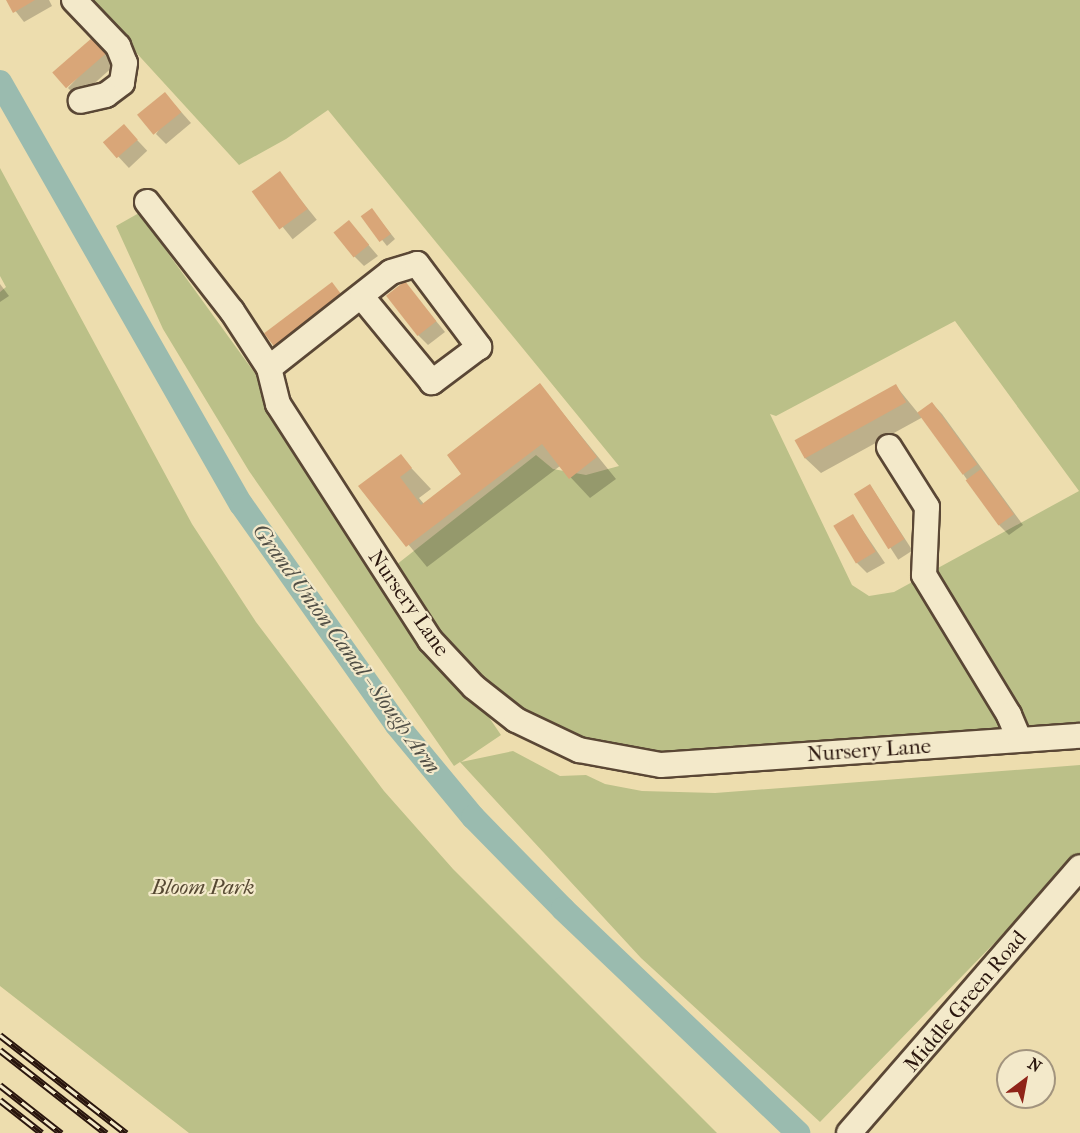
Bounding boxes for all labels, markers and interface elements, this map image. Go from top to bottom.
water label: Grand Union Canal - Slough Arm [246,519,446,779]
street label: Nursery Lane [363,545,455,661]
street label: Nursery Lane [806,733,932,767]
park label: Bloom Park [152,874,254,900]
street label: Middle Green Road [899,925,1031,1077]
north arrow [996,1049,1056,1109]
text: N [1025,1054,1045,1076]

